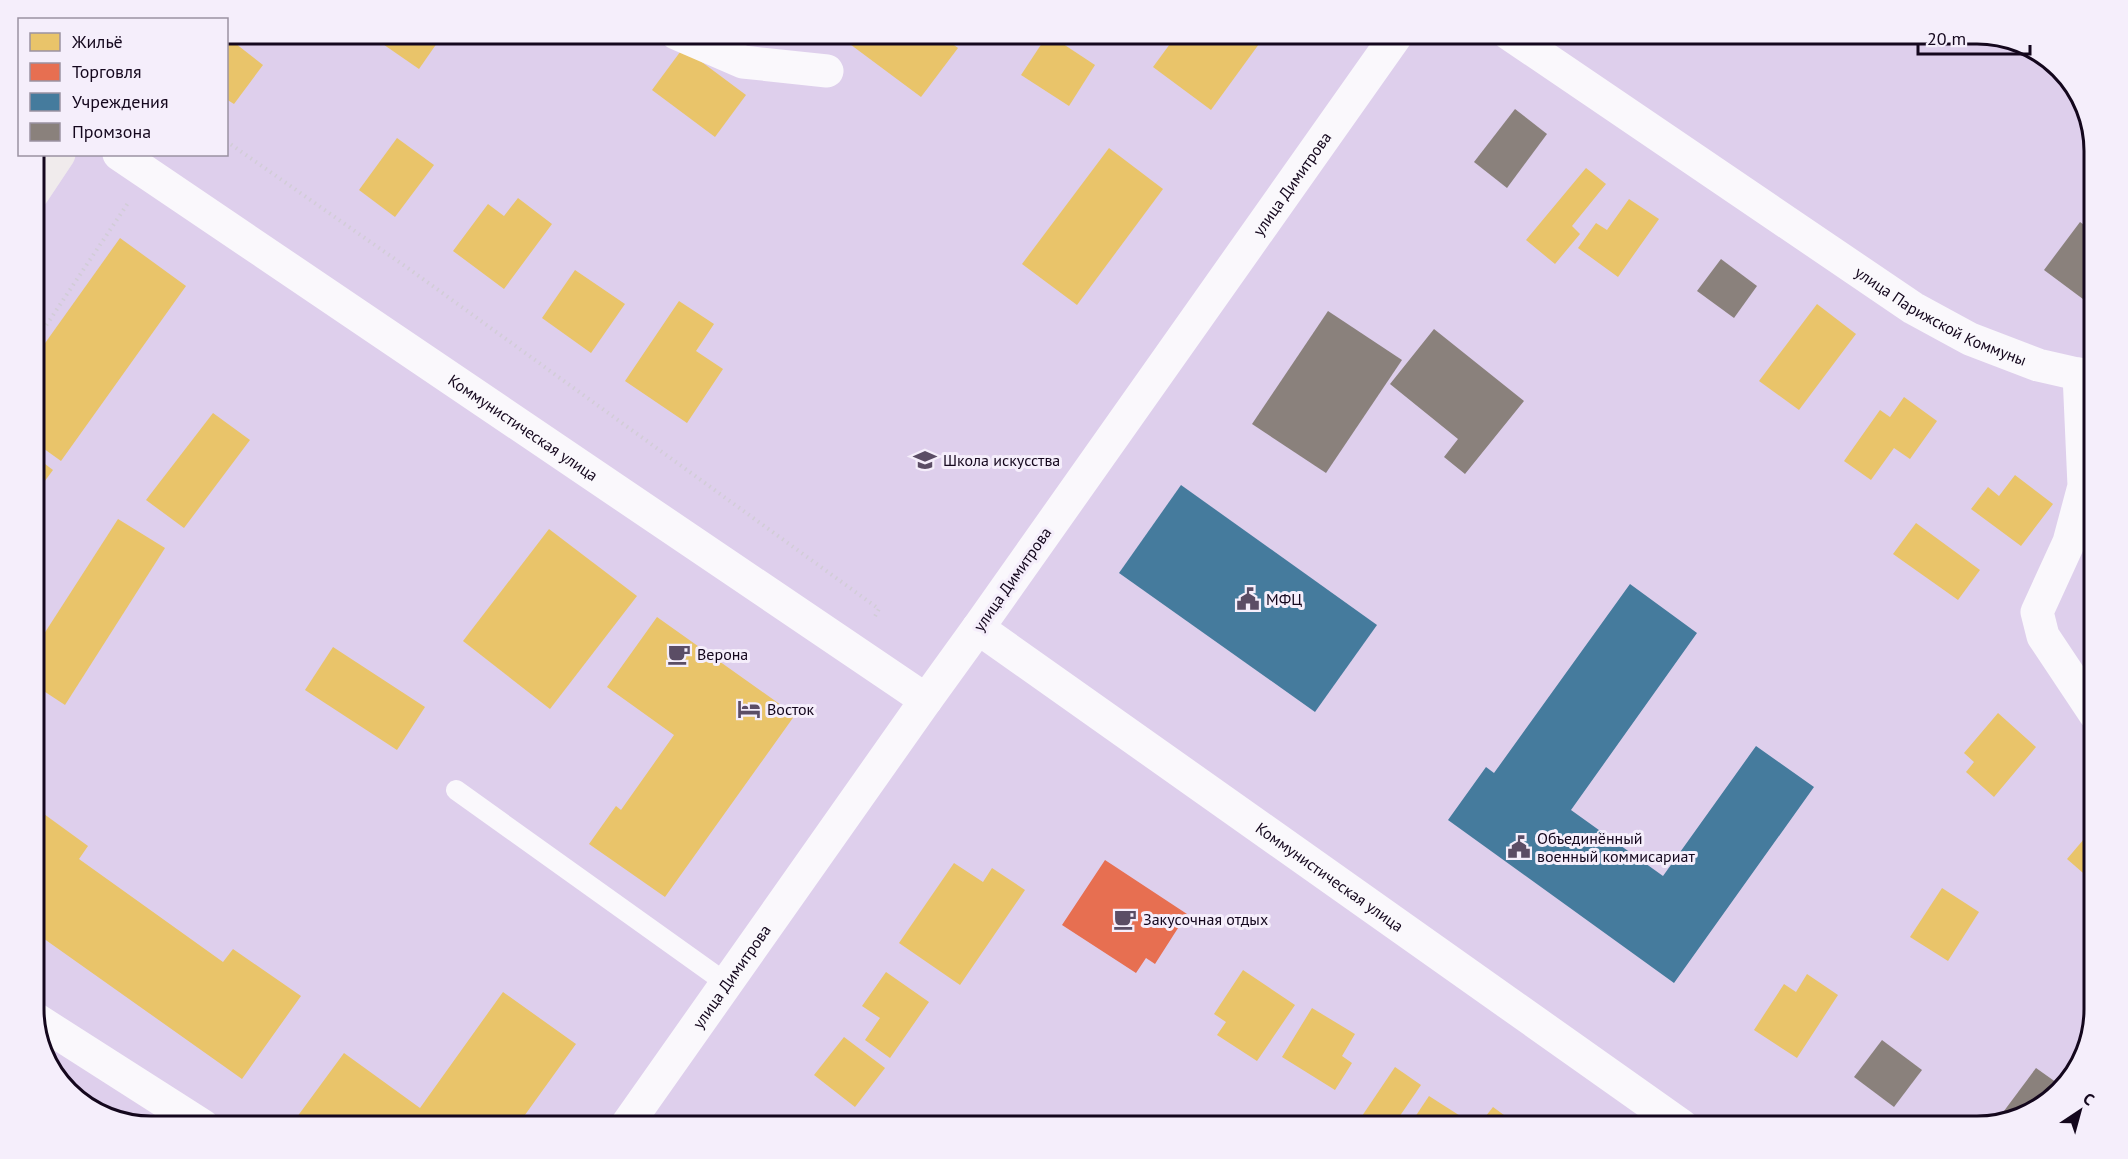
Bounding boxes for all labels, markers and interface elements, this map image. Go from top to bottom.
legend [18,18,228,156]
scale bar [1918,18,2030,56]
text: 20 m [1927,27,1966,50]
text: Жильё [71,30,123,53]
text: Торговля [72,60,142,83]
text: Учреждения [72,90,169,113]
text: Промзона [72,120,151,143]
street label: улица Димитрова [1248,128,1335,239]
street label: улица Парижской Коммуны [1851,262,2029,370]
street label: Коммунистическая улица [445,370,602,485]
school or university icon: Школа искусства [912,447,938,473]
place label: Школа искусства [943,450,1060,470]
street label: улица Димитрова [969,523,1055,635]
public building icon: МФЦ [1235,586,1261,612]
place label: МФЦ [1266,589,1302,609]
cafe icon: Верона [666,641,692,667]
place label: Верона [697,644,748,664]
hotel icon: Восток [736,696,762,722]
place label: Восток [767,699,815,719]
street label: Коммунистическая улица [1252,818,1407,936]
place label: Объединённый военный коммисариат [1537,828,1695,866]
public building icon: Объединённый военный коммисариат [1506,834,1532,860]
cafe icon: Закусочная отдых [1112,906,1138,932]
place label: Закусочная отдых [1143,909,1268,929]
street label: улица Димитрова [688,920,775,1032]
north arrow [2050,1081,2110,1141]
text: С [2079,1088,2098,1110]

